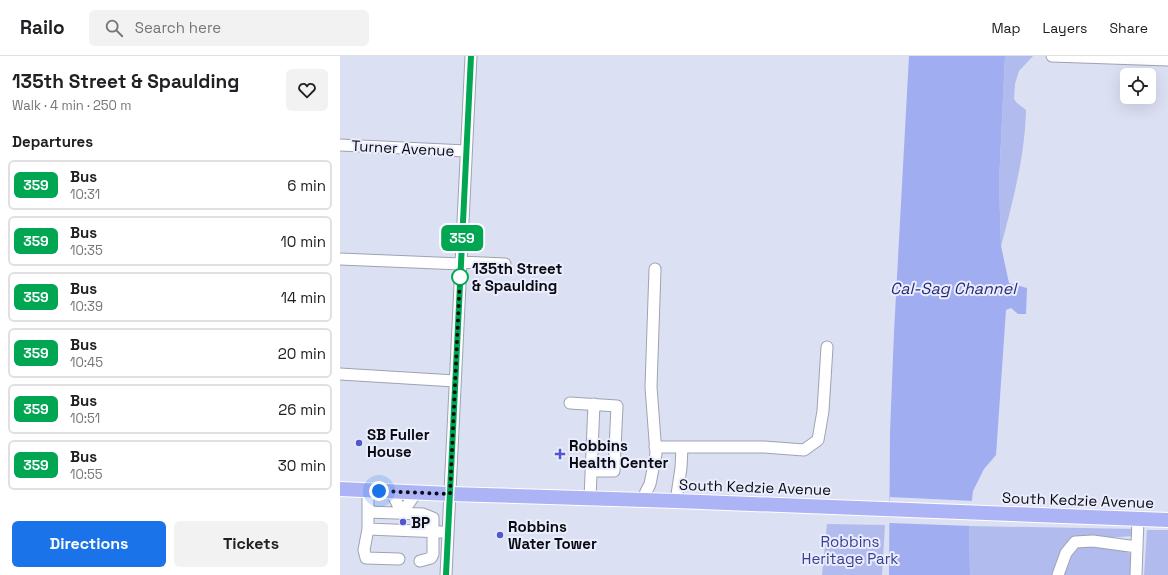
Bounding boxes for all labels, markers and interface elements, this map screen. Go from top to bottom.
search box [89,10,369,46]
text: Railo [20,15,65,40]
icon: search [103,17,125,39]
text: Search here [135,18,221,37]
text: Map [991,19,1021,37]
text: Layers [1043,19,1087,37]
text: Share [1109,19,1148,37]
map controls [1120,68,1156,104]
button: locate [1120,68,1156,104]
text: 135th Street & Spaulding [12,69,239,94]
button: heart [286,69,328,111]
text: Walk · 4 min · 250 m [12,97,131,114]
text: Departures [12,132,93,151]
street label: Turner Avenue [351,136,455,160]
text: Bus [70,167,97,186]
text: 359 [23,176,49,194]
text: 6 min [287,176,326,195]
text: 10:31 [70,186,100,203]
text: Bus [70,223,97,242]
line badge: 359 [439,225,485,251]
text: 359 [449,229,475,247]
text: 359 [23,232,49,250]
text: 10 min [280,232,326,251]
text: 10:35 [70,242,103,259]
place label: 135th Street & Spaulding [472,259,562,295]
marker: 135th Street & Spaulding [451,268,469,286]
water label: Cal-Sag Channel [890,278,1018,299]
text: Bus [70,279,97,298]
text: 359 [23,288,49,306]
text: 14 min [281,288,326,307]
text: 10:39 [70,298,103,315]
text: Bus [70,335,97,354]
text: 359 [23,344,49,362]
text: 20 min [278,344,326,363]
text: 10:45 [70,354,103,371]
text: Bus [70,391,97,410]
text: 359 [23,400,49,418]
text: 26 min [278,400,326,419]
text: 10:51 [70,410,100,427]
place label: SB Fuller House [367,425,430,461]
place label: Robbins Health Center [569,436,669,472]
marker: SB Fuller House [354,438,364,448]
text: Bus [70,447,97,466]
marker: Robbins Health Center [554,448,566,460]
text: 359 [23,456,49,474]
text: 30 min [278,456,326,475]
text: 10:55 [70,466,103,483]
street label: South Kedzie Avenue [679,475,831,499]
your location [369,481,389,501]
street label: South Kedzie Avenue [1002,488,1154,512]
place label: BP [411,513,430,532]
marker: BP [398,517,408,527]
place label: Robbins Water Tower [508,517,597,553]
button: Directions [12,521,166,567]
button: Tickets [174,521,328,567]
marker: Robbins Water Tower [495,530,505,540]
park label: Robbins Heritage Park [802,532,898,568]

